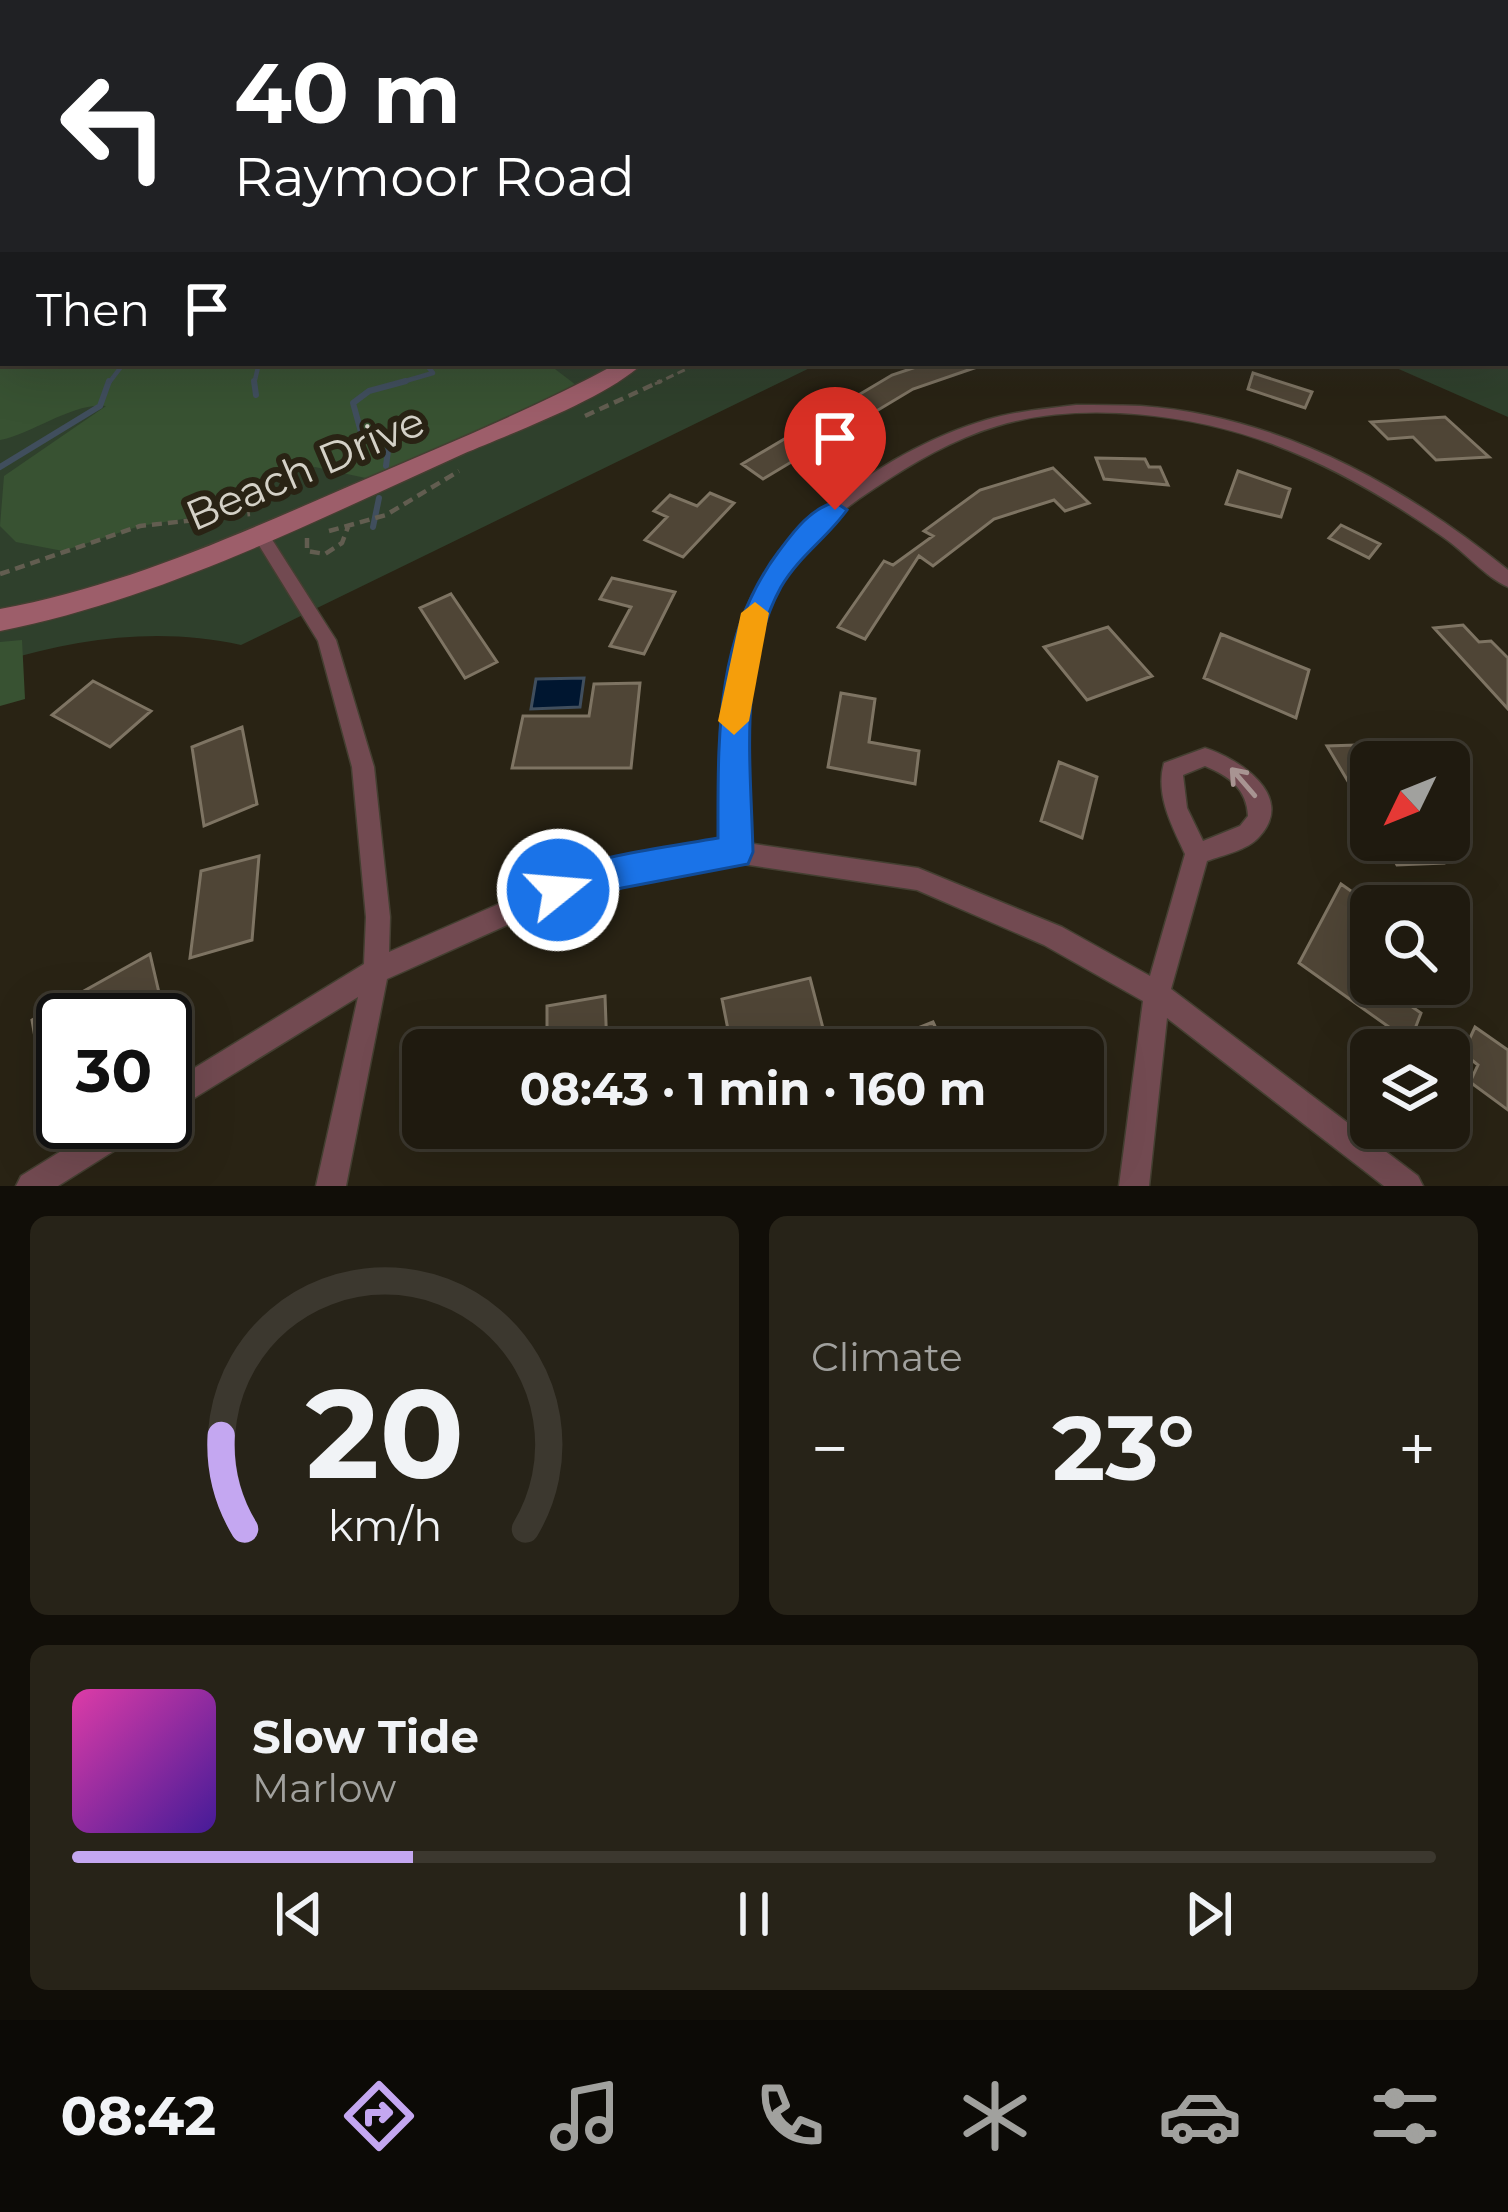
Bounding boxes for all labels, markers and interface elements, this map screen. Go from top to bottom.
text: 40 m [234,42,461,144]
icon: left [36,48,192,204]
text: Raymoor Road [234,144,635,210]
icon: arrive [174,276,240,342]
text: Then [36,282,150,337]
pin [784,387,886,510]
street label: Beach Drive [178,394,432,542]
icon: arrive [802,405,868,471]
north arrow [1350,741,1470,861]
map controls [1350,741,1470,1149]
one-way arrow [1230,767,1258,798]
position arrow [495,827,621,953]
button: search [1350,885,1470,1005]
speed limit sign: 30 [36,993,192,1149]
button: layers [1350,1029,1470,1149]
text: 08:43 · 1 min · 160 m [520,1061,986,1116]
text: Climate [811,1333,963,1381]
text: 20 [305,1357,464,1509]
text: 23° [1052,1393,1195,1503]
text: − [811,1408,849,1489]
text: + [1398,1408,1436,1489]
text: km/h [327,1498,442,1551]
text: Slow Tide [252,1709,479,1764]
text: Marlow [252,1764,396,1812]
icon: previous [266,1881,332,1947]
icon: pause [721,1881,787,1947]
icon: next [1176,1881,1242,1947]
icon: directions [337,2074,421,2158]
icon: music [543,2074,627,2158]
icon: phone [748,2074,832,2158]
icon: climate [953,2074,1037,2158]
icon: car [1158,2074,1242,2158]
icon: filters [1363,2074,1447,2158]
text: 08:42 [61,2083,216,2149]

